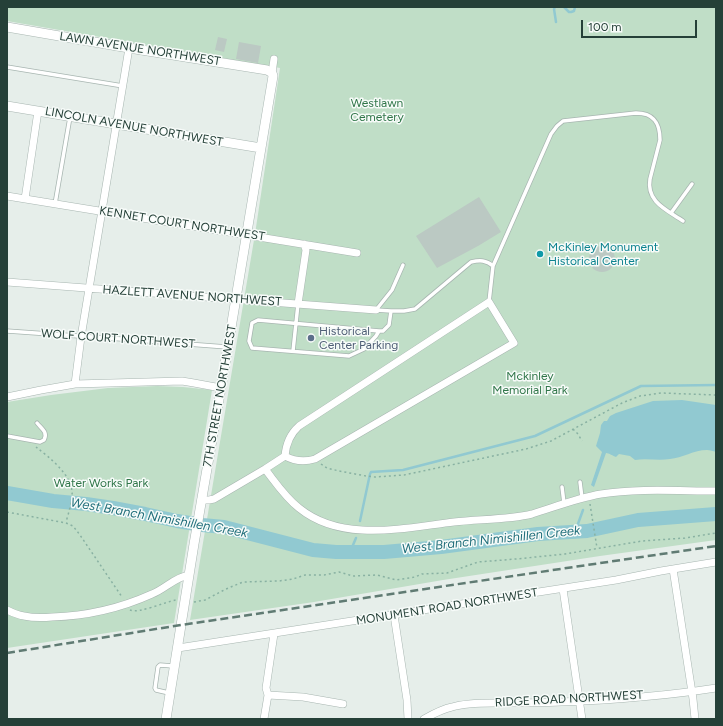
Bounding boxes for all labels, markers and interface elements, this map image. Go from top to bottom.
scale bar [583,12,699,38]
text: 100 m [588,20,622,34]
street label: LAWN AVENUE NORTHWEST [58,29,222,69]
park label: Westlawn Cemetery [350,96,404,124]
street label: LINCOLN AVENUE NORTHWEST [44,104,224,150]
street label: KENNET COURT NORTHWEST [98,204,266,244]
place label: McKinley Monument Historical Center [548,240,658,268]
marker: McKinley Monument Historical Center [535,249,545,259]
street label: HAZLETT AVENUE NORTHWEST [102,283,282,309]
street label: 7TH STREET NORTHWEST [200,324,240,468]
place label: Historical Center Parking [319,324,398,352]
street label: WOLF COURT NORTHWEST [40,326,196,352]
marker: Historical Center Parking [306,333,316,343]
park label: Mckinley Memorial Park [492,369,568,397]
park label: Water Works Park [54,476,148,490]
water label: West Branch Nimishillen Creek [69,495,249,541]
water label: West Branch Nimishillen Creek [401,523,581,557]
street label: MONUMENT ROAD NORTHWEST [355,586,539,628]
street label: RIDGE ROAD NORTHWEST [494,688,644,710]

